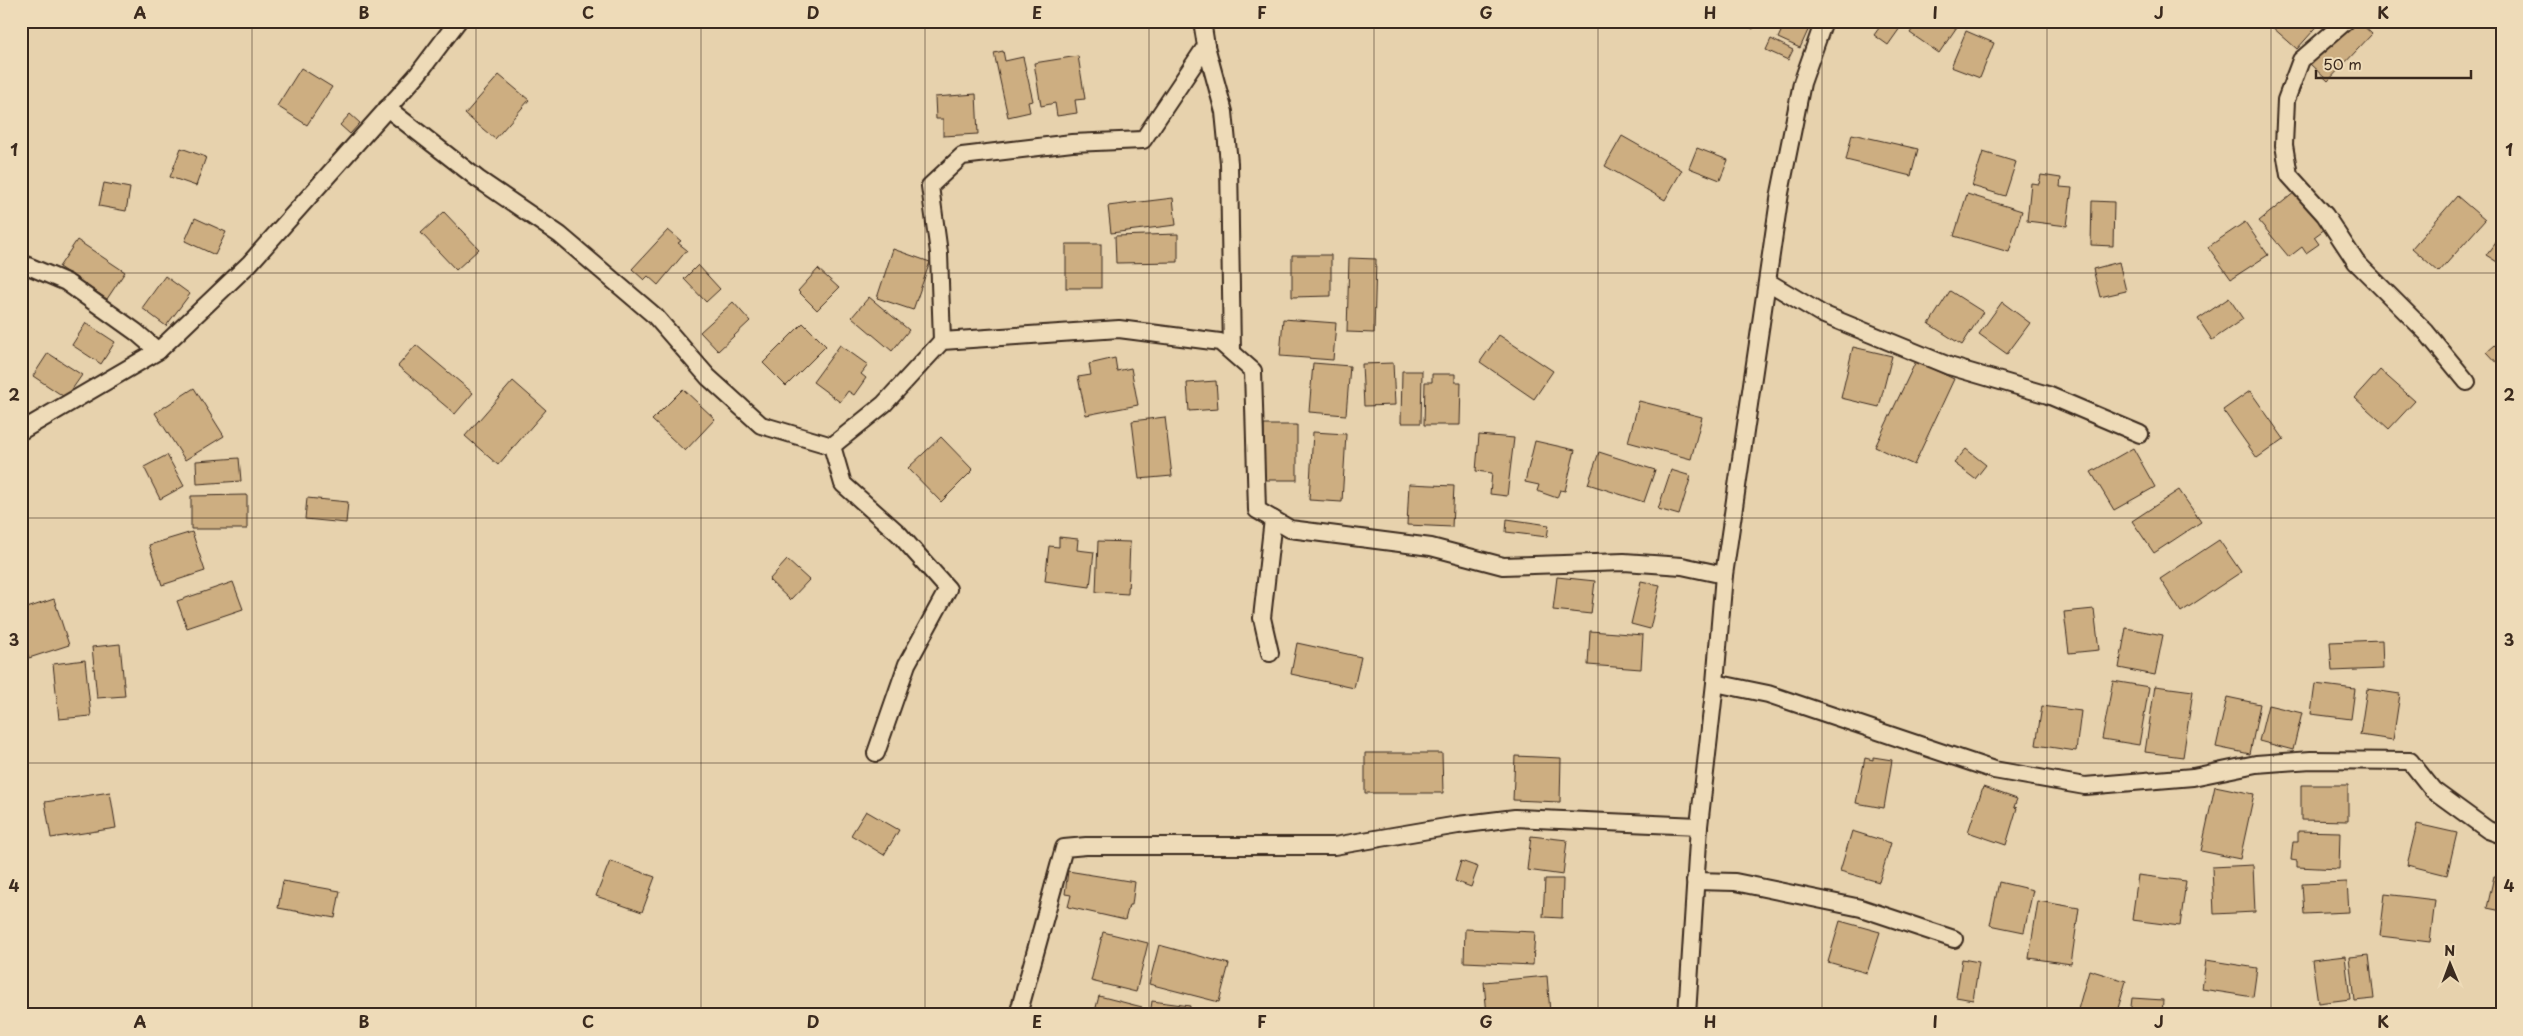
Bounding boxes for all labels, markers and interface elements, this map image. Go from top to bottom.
text: A [134,0,147,24]
text: B [359,0,370,24]
text: C [582,0,594,24]
text: D [807,0,819,24]
text: E [1032,0,1042,24]
text: F [1257,0,1267,24]
text: G [1479,0,1493,24]
text: H [1704,0,1716,24]
text: I [1932,0,1938,24]
text: J [2154,0,2164,24]
text: K [2377,0,2389,24]
scale bar [2316,48,2470,80]
text: 50 m [2323,52,2362,75]
text: 1 [10,137,18,161]
text: 1 [2505,137,2513,161]
text: 2 [8,382,20,406]
text: 2 [2503,382,2515,406]
text: 3 [9,627,19,651]
text: 3 [2504,627,2514,651]
text: 4 [9,873,20,897]
text: 4 [2504,873,2515,897]
north arrow [2426,938,2476,988]
text: N [2444,940,2455,961]
text: A [134,1009,147,1033]
text: B [359,1009,370,1033]
text: C [582,1009,594,1033]
text: D [807,1009,819,1033]
text: E [1032,1009,1042,1033]
text: F [1257,1009,1267,1033]
text: G [1479,1009,1493,1033]
text: H [1704,1009,1716,1033]
text: I [1932,1009,1938,1033]
text: J [2154,1009,2164,1033]
text: K [2377,1009,2389,1033]

